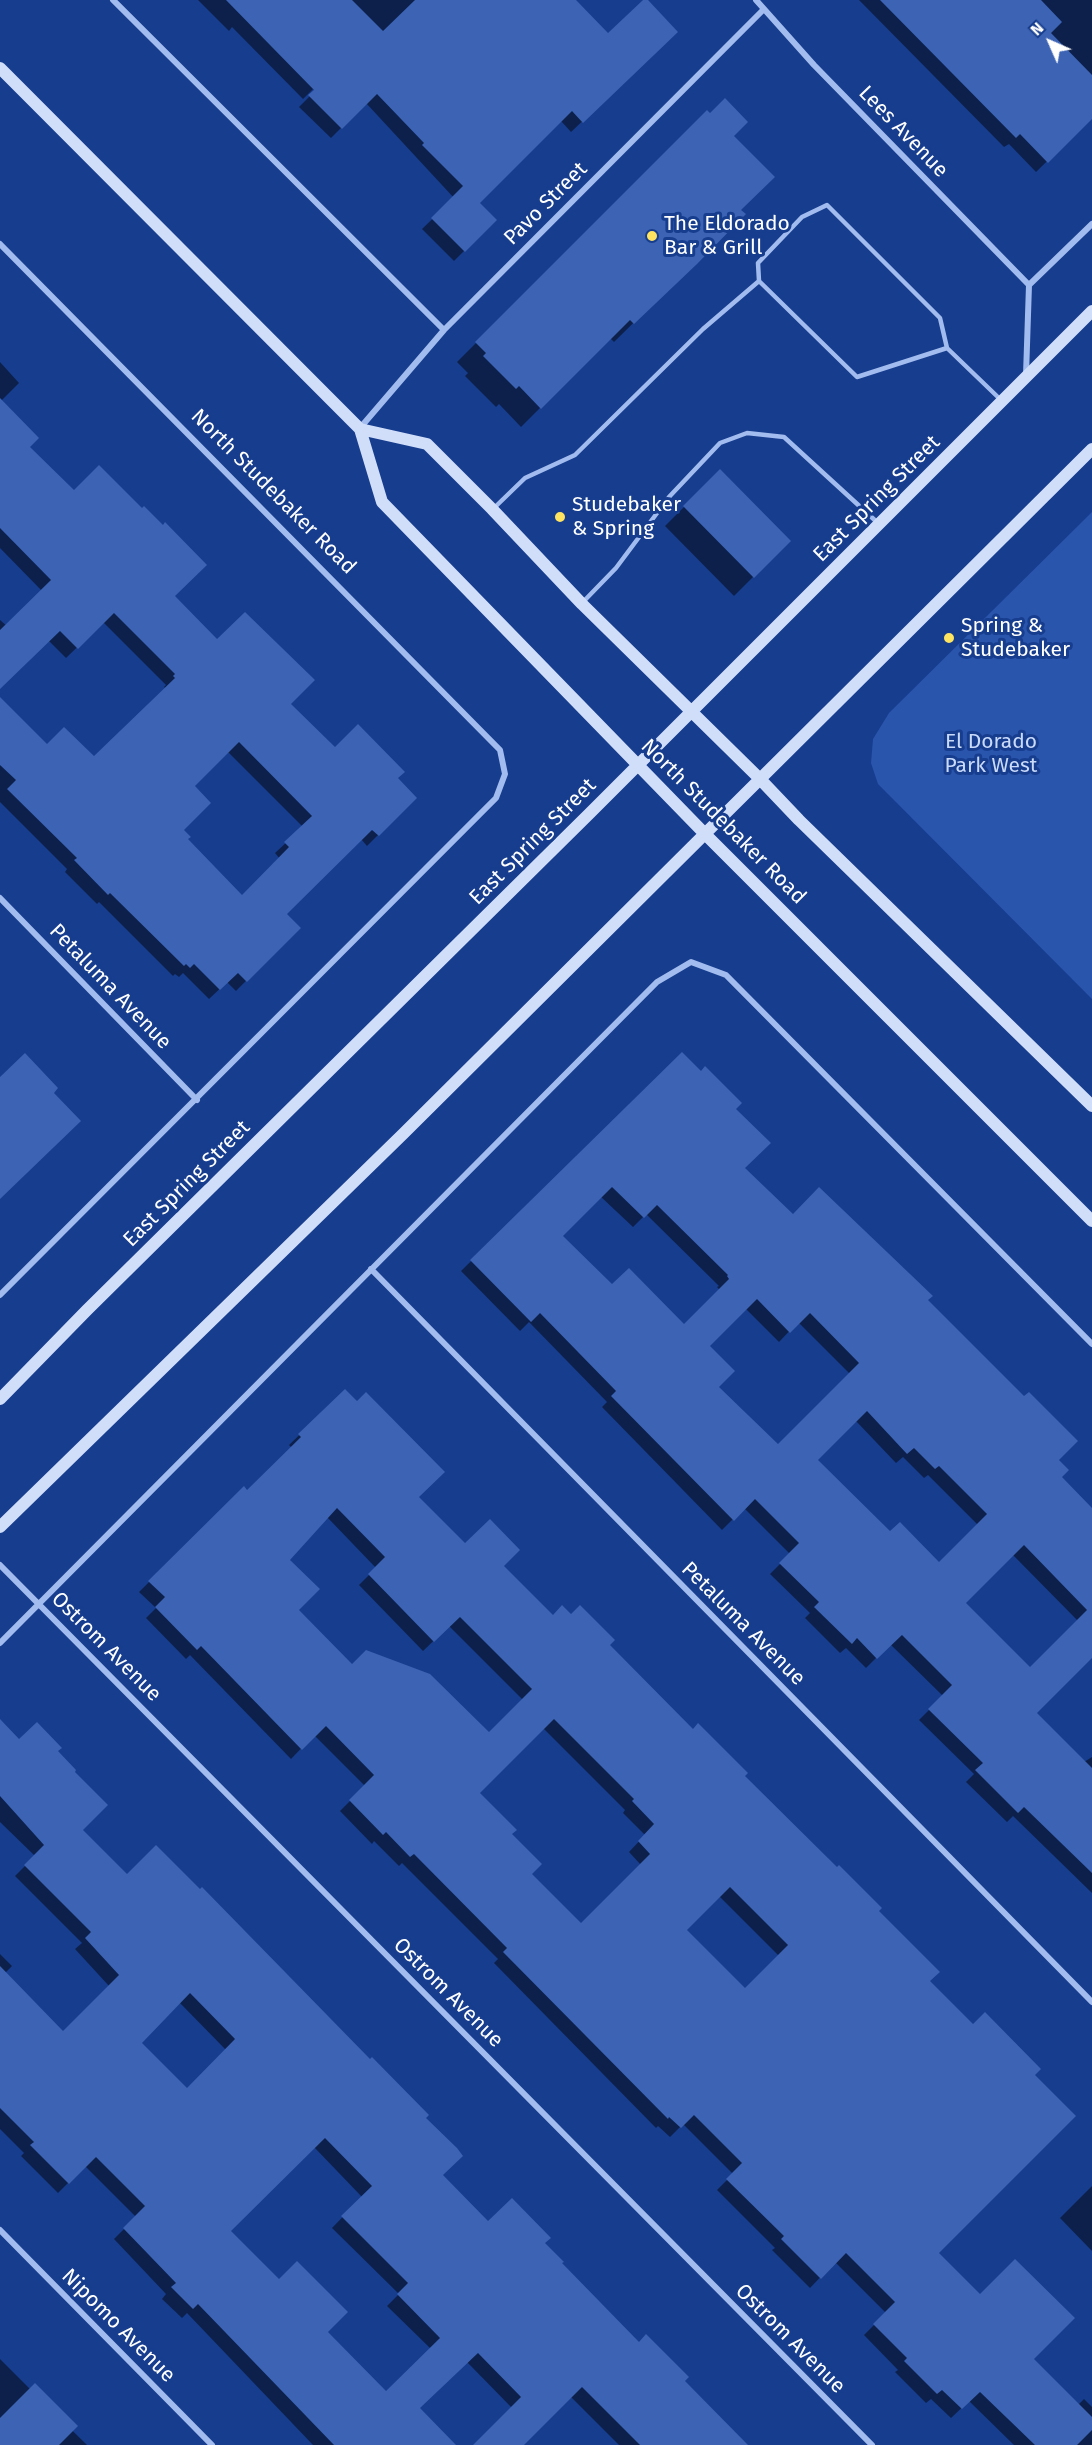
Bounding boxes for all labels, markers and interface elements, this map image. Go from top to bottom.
north arrow [1020,12,1080,72]
text: N [1026,18,1047,39]
street label: Lees Avenue [853,81,953,183]
street label: Pavo Street [499,157,593,251]
place label: The Eldorado Bar & Grill [664,211,790,261]
marker: The Eldorado Bar & Grill [645,229,659,243]
street label: North Studebaker Road [185,404,361,580]
street label: East Spring Street [808,430,946,568]
place label: Studebaker & Spring [572,492,681,542]
marker: Studebaker & Spring [553,510,567,524]
place label: Spring & Studebaker [961,613,1070,663]
marker: Spring & Studebaker [942,631,956,645]
park label: El Dorado Park West [945,729,1037,779]
street label: North Studebaker Road [635,734,811,910]
street label: East Spring Street [464,773,602,911]
street label: Petaluma Avenue [44,919,176,1055]
street label: East Spring Street [118,1115,256,1253]
street label: Petaluma Avenue [676,1557,810,1691]
street label: Ostrom Avenue [46,1587,166,1707]
street label: Ostrom Avenue [388,1933,508,2053]
street label: Nipomo Avenue [56,2264,180,2388]
street label: Ostrom Avenue [730,2279,850,2399]

